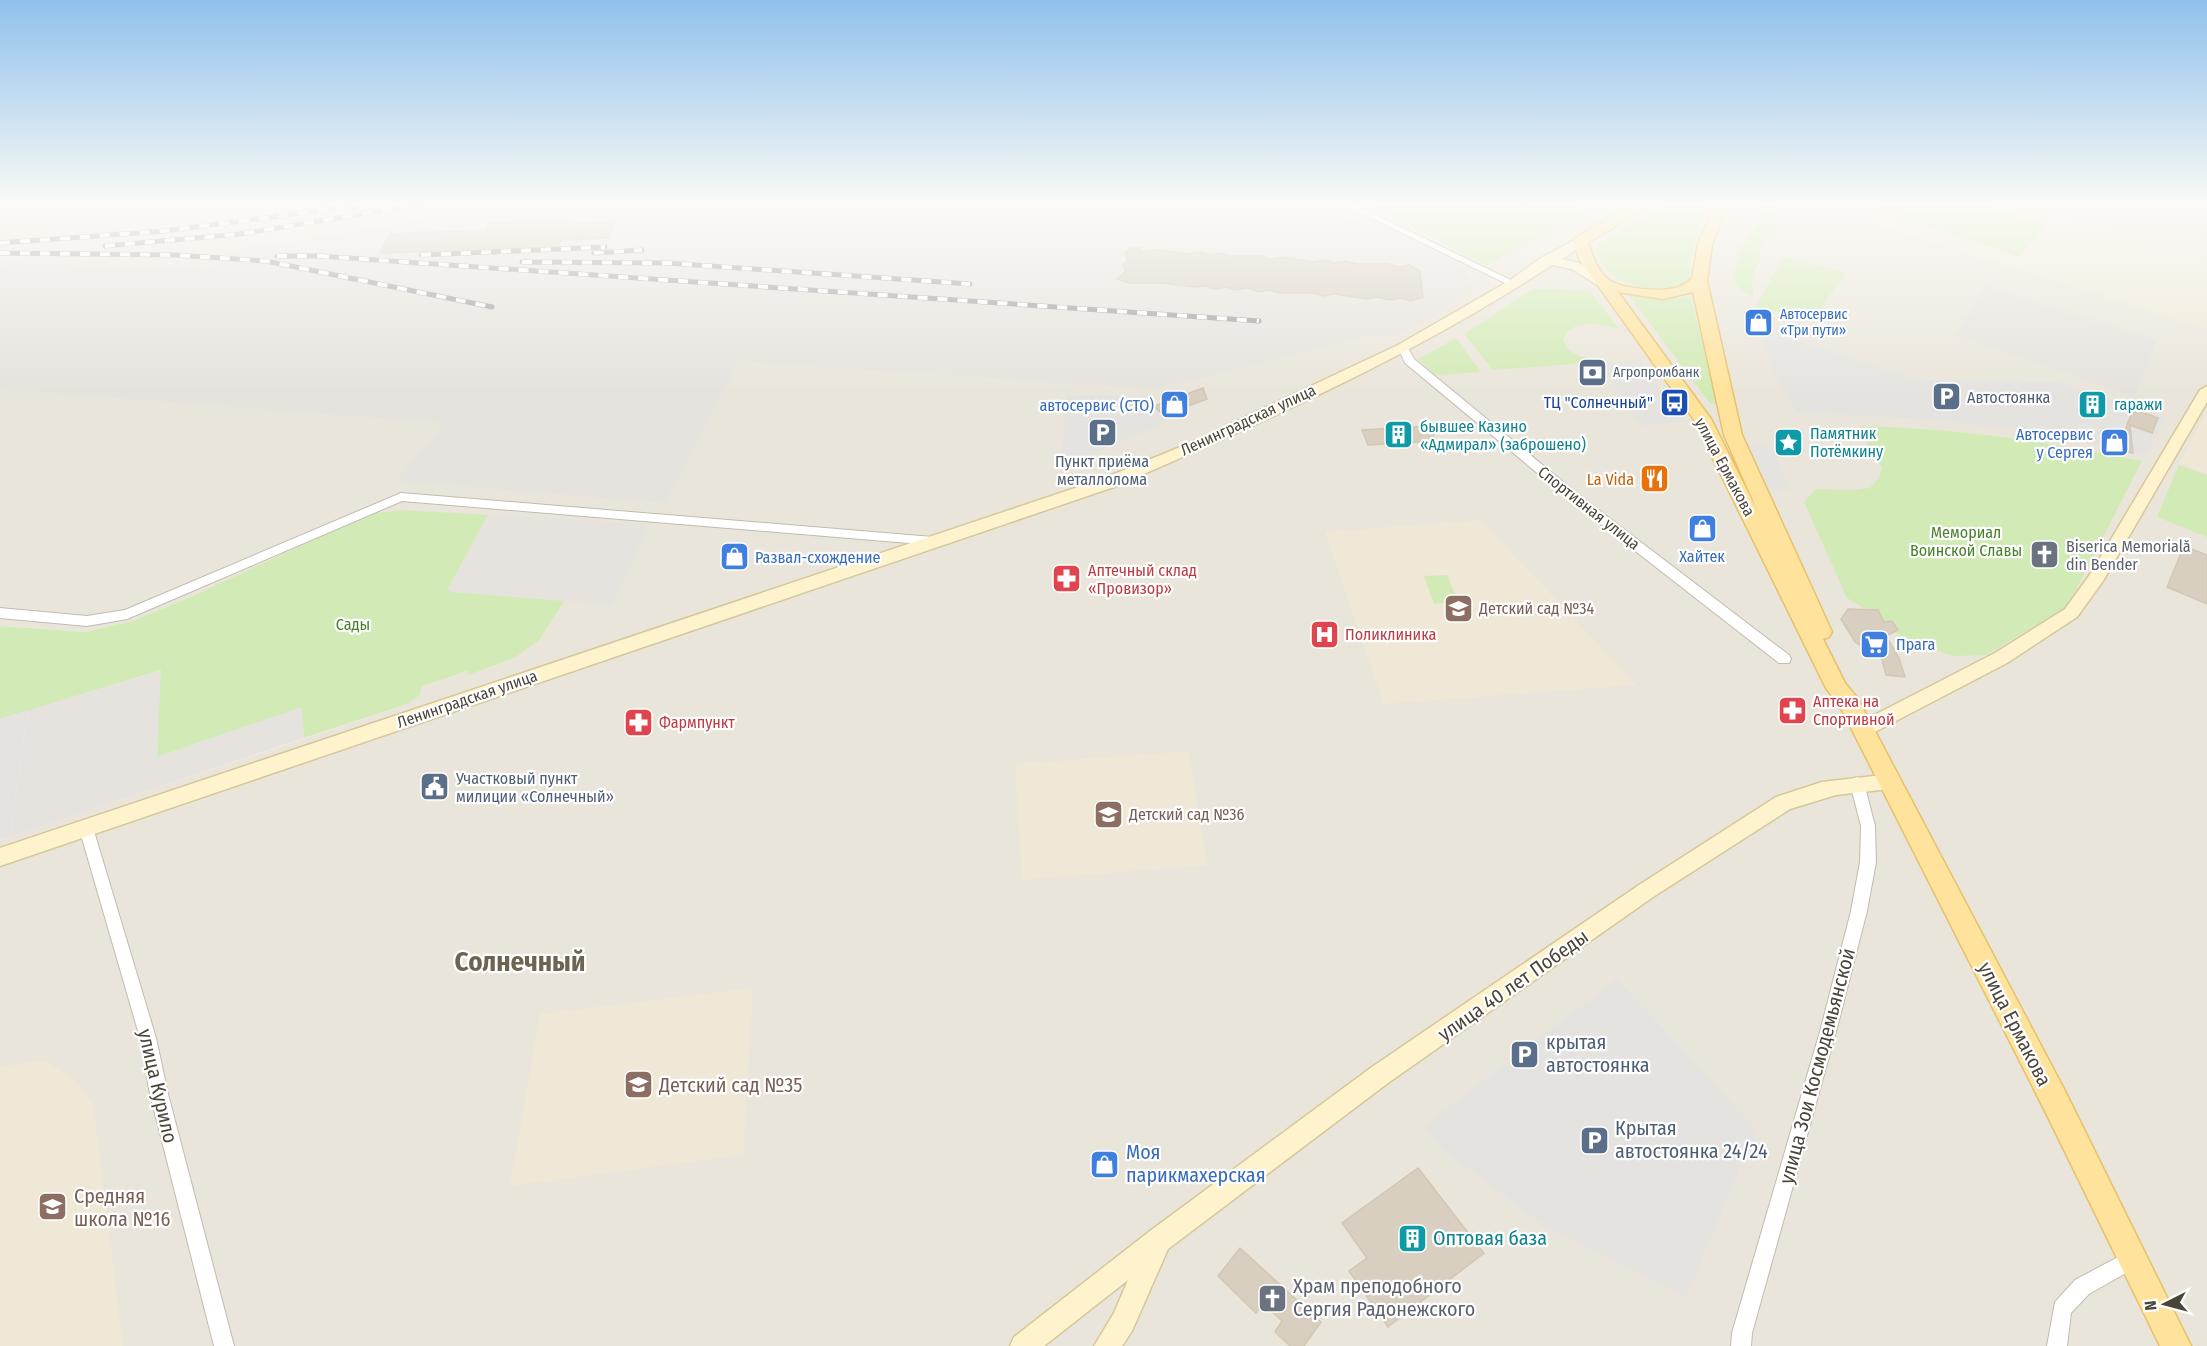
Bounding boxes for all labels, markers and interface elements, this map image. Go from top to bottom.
shop icon: Автосервис «Три пути» [1743,306,1775,338]
place label: Автосервис «Три пути» [1780,306,1847,339]
bank icon: Агропромбанк [1576,356,1608,388]
place label: Агропромбанк [1613,364,1700,381]
street label: Ленинградская улица [1177,380,1319,460]
parking icon: Автостоянка [1930,381,1962,413]
bus stop icon: ТЦ "Солнечный" [1658,386,1690,418]
place label: Автостоянка [1967,388,2051,407]
building icon: гаражи [2077,388,2109,420]
shop icon: автосервис (СТО) [1159,389,1191,421]
place label: ТЦ "Солнечный" [1544,393,1653,412]
place label: гаражи [2114,395,2162,414]
place label: автосервис (СТО) [1039,396,1154,415]
street label: улица Ермакова [1691,414,1759,520]
parking icon: Пункт приёма металлолома [1086,417,1118,449]
place label: бывшее Казино «Адмирал» (заброшено) [1420,417,1586,454]
building icon: бывшее Казино «Адмирал» (заброшено) [1383,419,1415,451]
place label: Памятник Потёмкину [1810,424,1884,461]
place label: Автосервис у Сергея [2016,425,2093,462]
place icon: Памятник Потёмкину [1773,426,1805,458]
shop icon: Автосервис у Сергея [2098,427,2130,459]
place label: Пункт приёма металлолома [1055,452,1149,489]
street label: Спортивная улица [1534,462,1644,554]
restaurant icon: La Vida [1639,463,1671,495]
place label: La Vida [1587,470,1634,489]
shop icon: Хайтек [1686,512,1718,544]
park label: Мемориал Воинской Славы [1910,523,2022,560]
place label: Biserica Memorială din Bender [2066,537,2191,574]
church icon: Biserica Memorială din Bender [2029,539,2061,571]
shop icon: Развал-схождение [718,541,750,573]
place label: Хайтек [1679,547,1725,566]
place label: Развал-схождение [755,548,881,567]
place label: Аптечный склад «Провизор» [1088,561,1197,598]
pharmacy icon: Аптечный склад «Провизор» [1051,563,1083,595]
school or university icon: Детский сад №34 [1442,592,1474,624]
place label: Детский сад №34 [1478,599,1594,618]
park label: Сады [336,615,370,634]
hospital icon: Поликлиника [1308,618,1340,650]
place label: Поликлиника [1345,625,1436,644]
supermarket icon: Прага [1859,628,1891,660]
place label: Прага [1896,635,1935,654]
street label: Ленинградская улица [394,666,540,732]
place label: Аптека на Спортивной [1813,692,1895,729]
pharmacy icon: Аптека на Спортивной [1776,694,1808,726]
pharmacy icon: Фармпункт [622,706,654,738]
place label: Фармпункт [659,713,735,732]
place label: Участковый пункт милиции «Солнечный» [455,769,614,806]
public building icon: Участковый пункт милиции «Солнечный» [419,771,451,803]
school or university icon: Детский сад №36 [1092,798,1124,830]
place label: Детский сад №36 [1128,805,1244,824]
street label: улица 40 лет Победы [1433,924,1593,1046]
street label: улица Зои Космодемьянской [1774,945,1860,1187]
district label: Солнечный [455,946,585,978]
street label: улица Ермакова [1973,958,2057,1090]
street label: улица Курило [133,1027,183,1145]
place label: крытая автостоянка [1546,1030,1650,1077]
parking icon: крытая автостоянка [1509,1038,1541,1070]
school or university icon: Детский сад №35 [622,1069,654,1101]
place label: Детский сад №35 [658,1073,803,1097]
place label: Крытая автостоянка 24/24 [1615,1116,1768,1163]
parking icon: Крытая автостоянка 24/24 [1578,1124,1610,1156]
place label: Моя парикмахерская [1126,1140,1266,1187]
shop icon: Моя парикмахерская [1089,1148,1121,1180]
place label: Средняя школа №16 [74,1184,171,1231]
school or university icon: Средняя школа №16 [37,1191,69,1223]
building icon: Оптовая база [1396,1222,1428,1254]
place label: Оптовая база [1433,1226,1547,1250]
place label: Храм преподобного Сергия Радонежского [1293,1274,1475,1321]
north arrow [2135,1274,2195,1334]
church icon: Храм преподобного Сергия Радонежского [1256,1282,1288,1314]
text: N [2141,1300,2161,1311]

